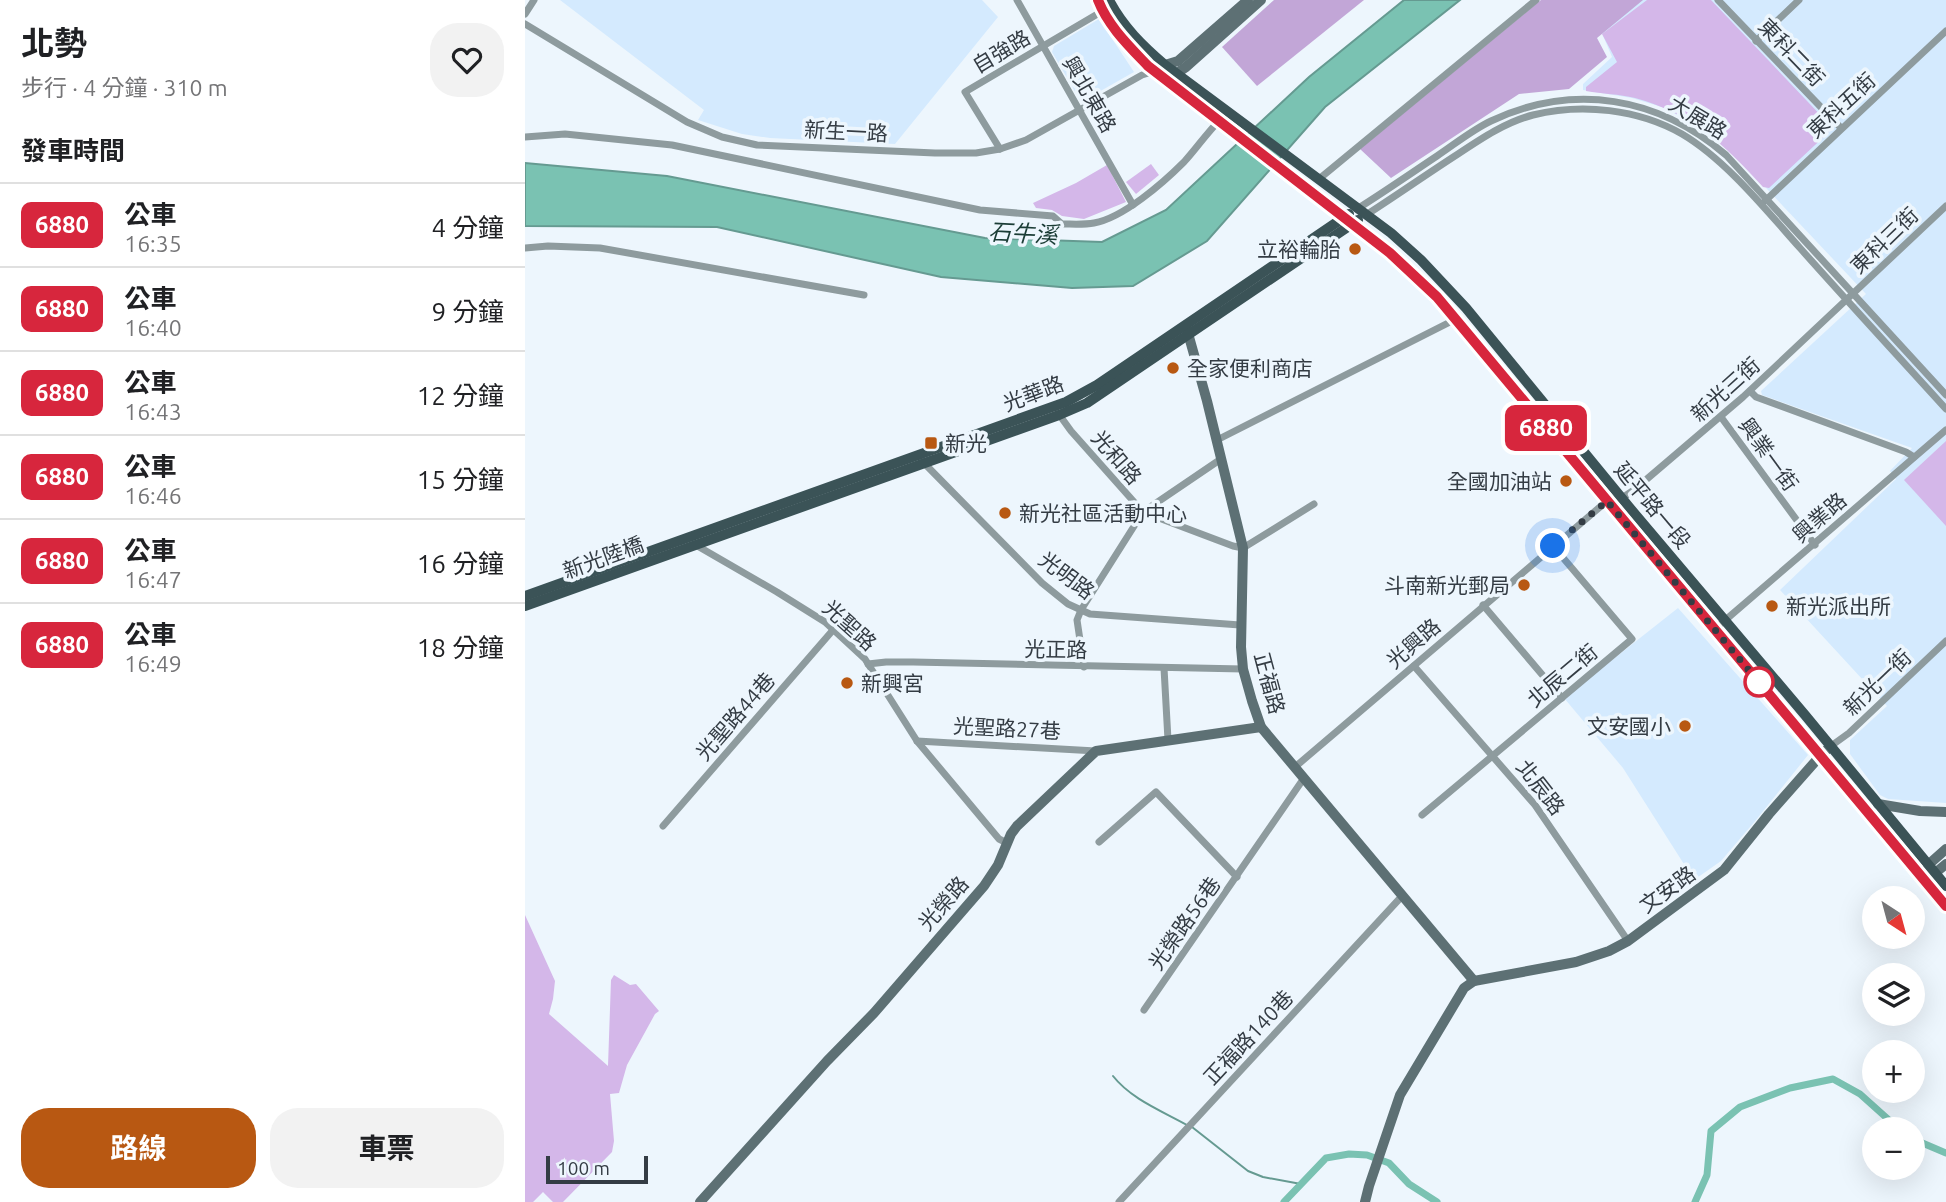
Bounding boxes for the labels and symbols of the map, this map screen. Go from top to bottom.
street label: 東科二街 [1754,13,1830,91]
street label: 自強路 [968,24,1034,78]
street label: 興北東路 [1059,52,1121,136]
street label: 東科五街 [1802,68,1880,142]
street label: 大展路 [1665,90,1731,144]
street label: 新生一路 [803,117,889,145]
street label: 東科三街 [1845,202,1923,278]
water label: 石牛溪 [988,219,1061,247]
place label: 立裕輪胎 [1257,237,1341,261]
marker: 立裕輪胎 [1347,241,1363,257]
street label: 新光三街 [1686,352,1764,426]
place label: 全家便利商店 [1187,356,1313,380]
marker: 全家便利商店 [1165,360,1181,376]
street label: 光華路 [999,371,1067,415]
line badge: 6880 [1497,405,1595,451]
street label: 興業一街 [1735,413,1803,495]
street label: 光和路 [1087,425,1147,489]
place label: 新光 [945,431,987,455]
marker: 新光 [923,435,939,451]
street label: 延平路一段 [1610,457,1696,553]
place label: 全國加油站 [1447,469,1552,493]
marker: 全國加油站 [1558,473,1574,489]
street label: 興業路 [1787,487,1851,547]
place label: 新光社區活動中心 [1019,501,1187,525]
marker: 新光社區活動中心 [997,505,1013,521]
your location [1535,528,1570,563]
street label: 新光陸橋 [559,531,647,583]
street label: 光明路 [1035,546,1099,604]
place label: 斗南新光郵局 [1384,573,1510,597]
marker: 斗南新光郵局 [1516,577,1532,593]
place label: 新光派出所 [1786,594,1891,618]
street label: 光聖路 [819,595,881,655]
marker: 新光派出所 [1764,598,1780,614]
street label: 光興路 [1381,613,1445,673]
street label: 光正路 [1024,636,1088,662]
street label: 北辰二街 [1522,639,1602,711]
street label: 新光一街 [1838,644,1916,720]
street label: 正福路 [1250,649,1290,717]
street label: 光聖路44巷 [691,667,779,765]
unlabelled marker [1744,667,1774,697]
place label: 新興宮 [861,671,924,695]
marker: 新興宮 [839,675,855,691]
street label: 光聖路27巷 [953,713,1061,743]
place label: 文安國小 [1587,714,1671,738]
marker: 文安國小 [1677,718,1693,734]
street label: 北辰路 [1512,755,1570,819]
street label: 文安路 [1634,861,1700,917]
street label: 光榮路 [913,871,973,935]
street label: 光榮路56巷 [1143,872,1225,974]
north arrow [1862,886,1925,948]
street label: 正福路140巷 [1198,985,1298,1089]
scale bar [546,1153,647,1185]

